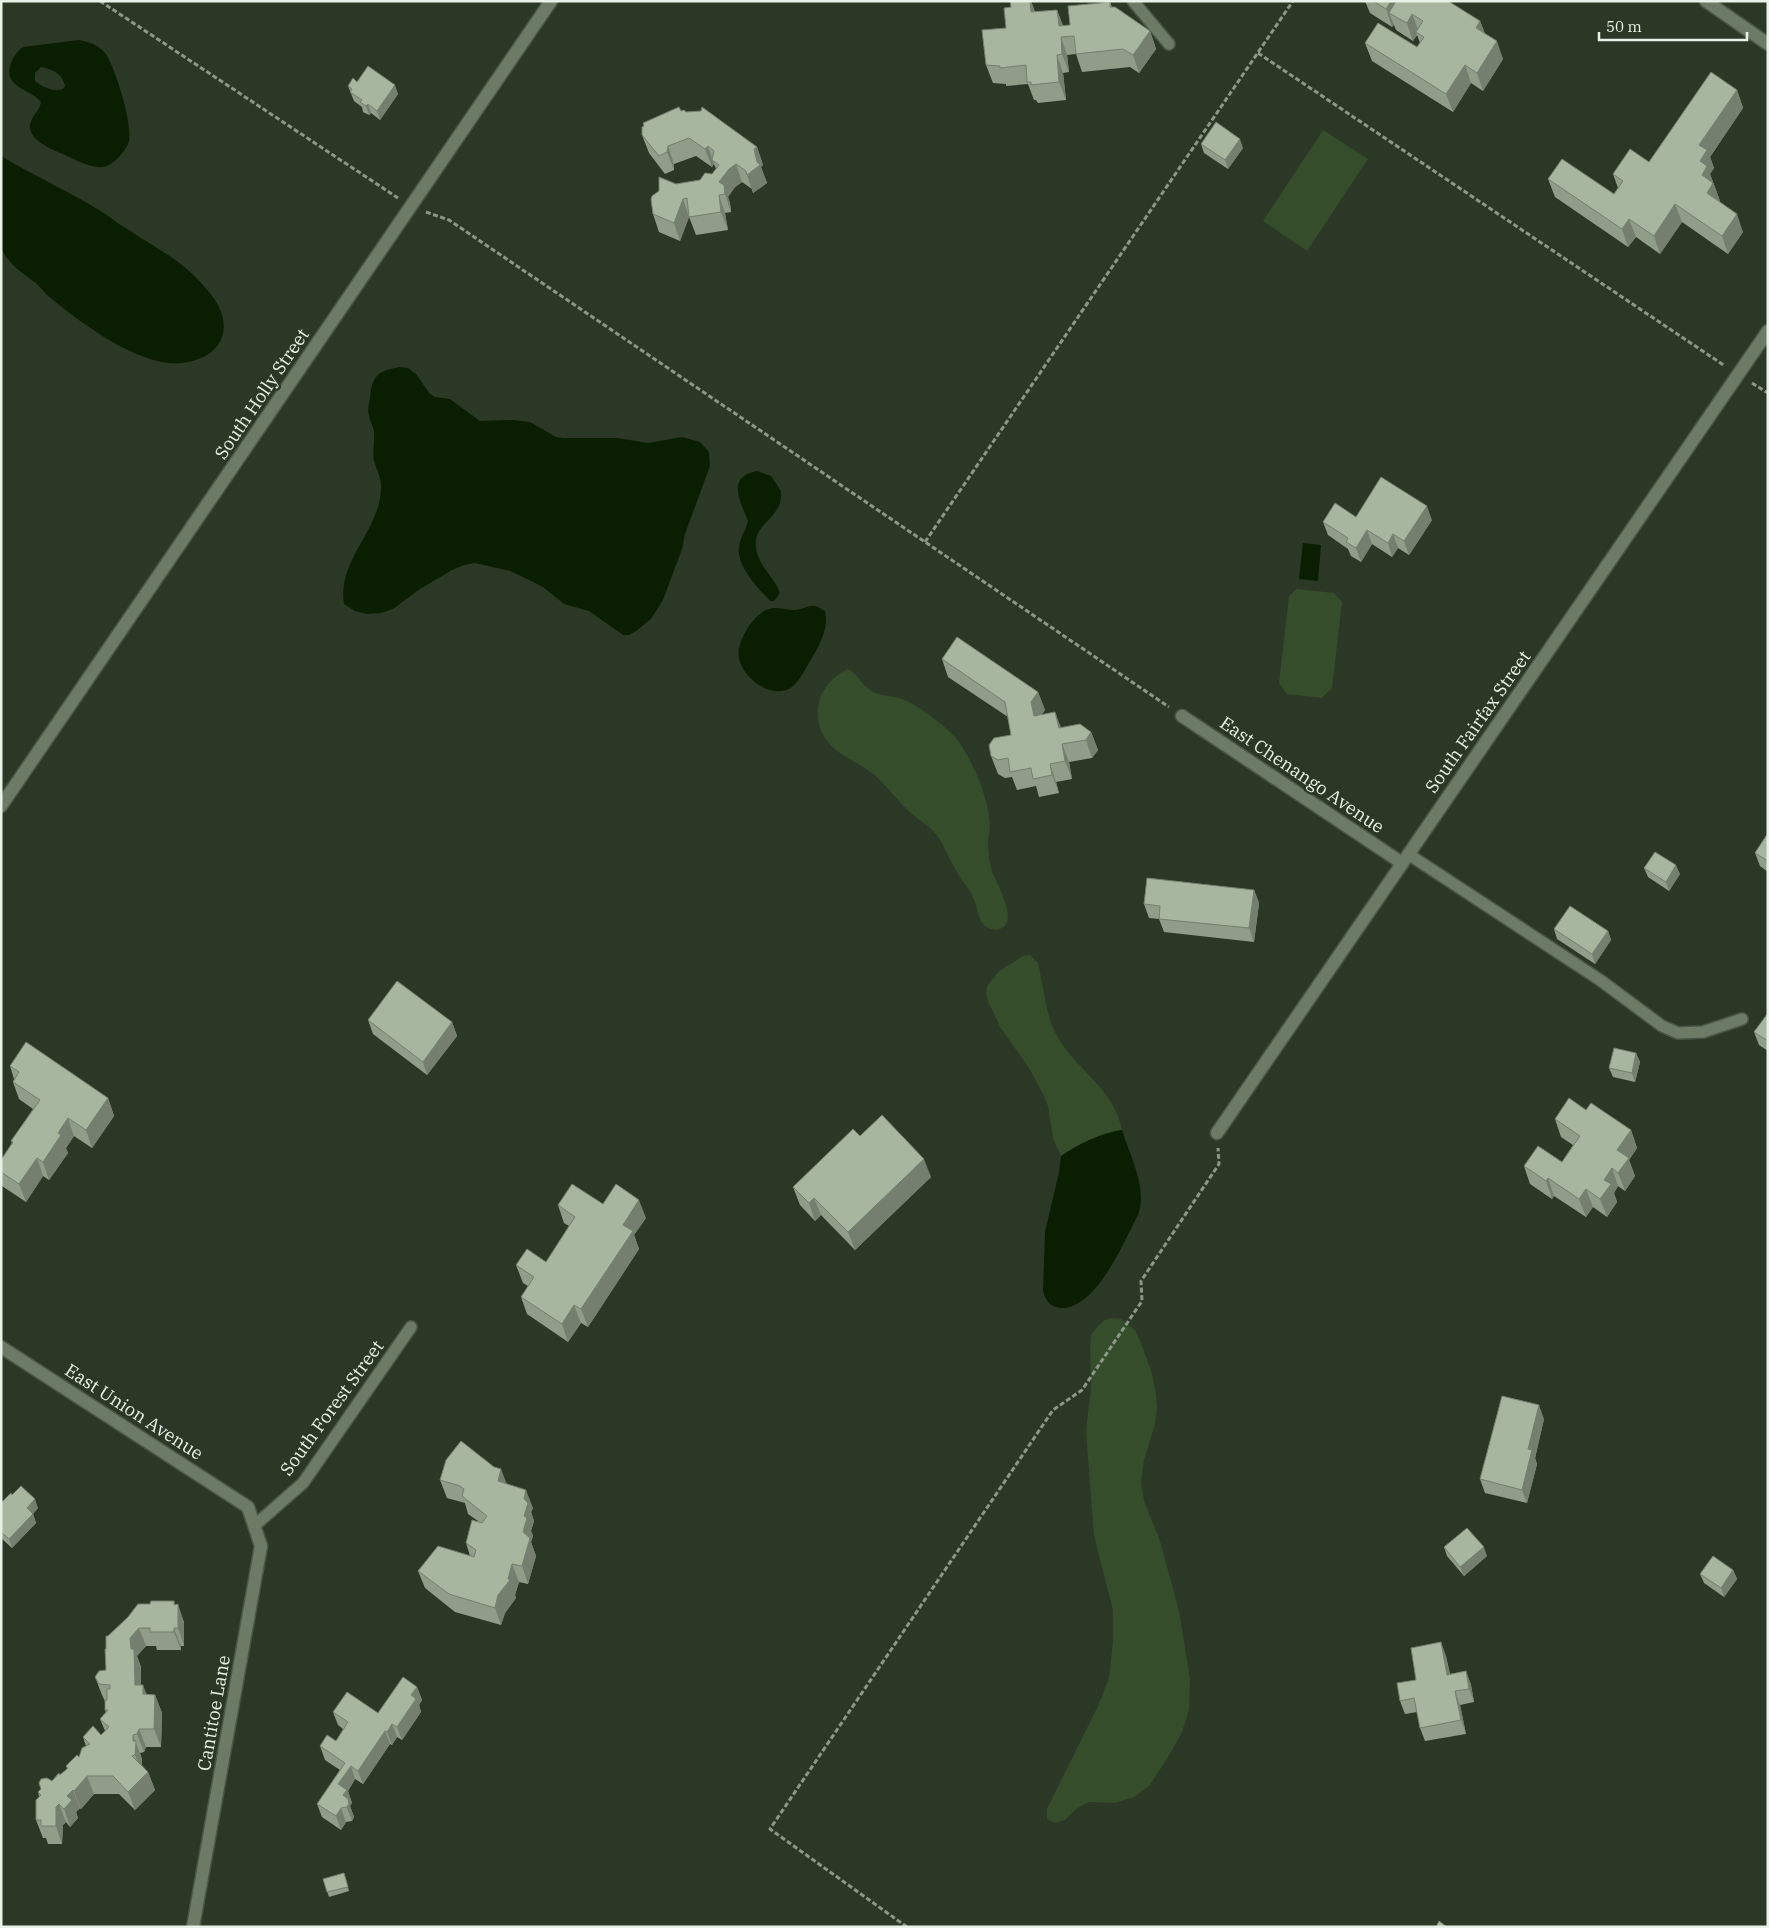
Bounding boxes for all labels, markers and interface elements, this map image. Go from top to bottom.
scale bar [1599,10,1746,42]
text: 50 m [1606,17,1642,36]
street label: South Holly Street [209,324,314,464]
street label: South Fairfax Street [1420,646,1535,797]
street label: East Chenango Avenue [1216,711,1389,838]
street label: South Forest Street [275,1336,388,1480]
street label: East Union Avenue [61,1358,208,1465]
street label: Cantitoe Lane [192,1653,235,1773]

